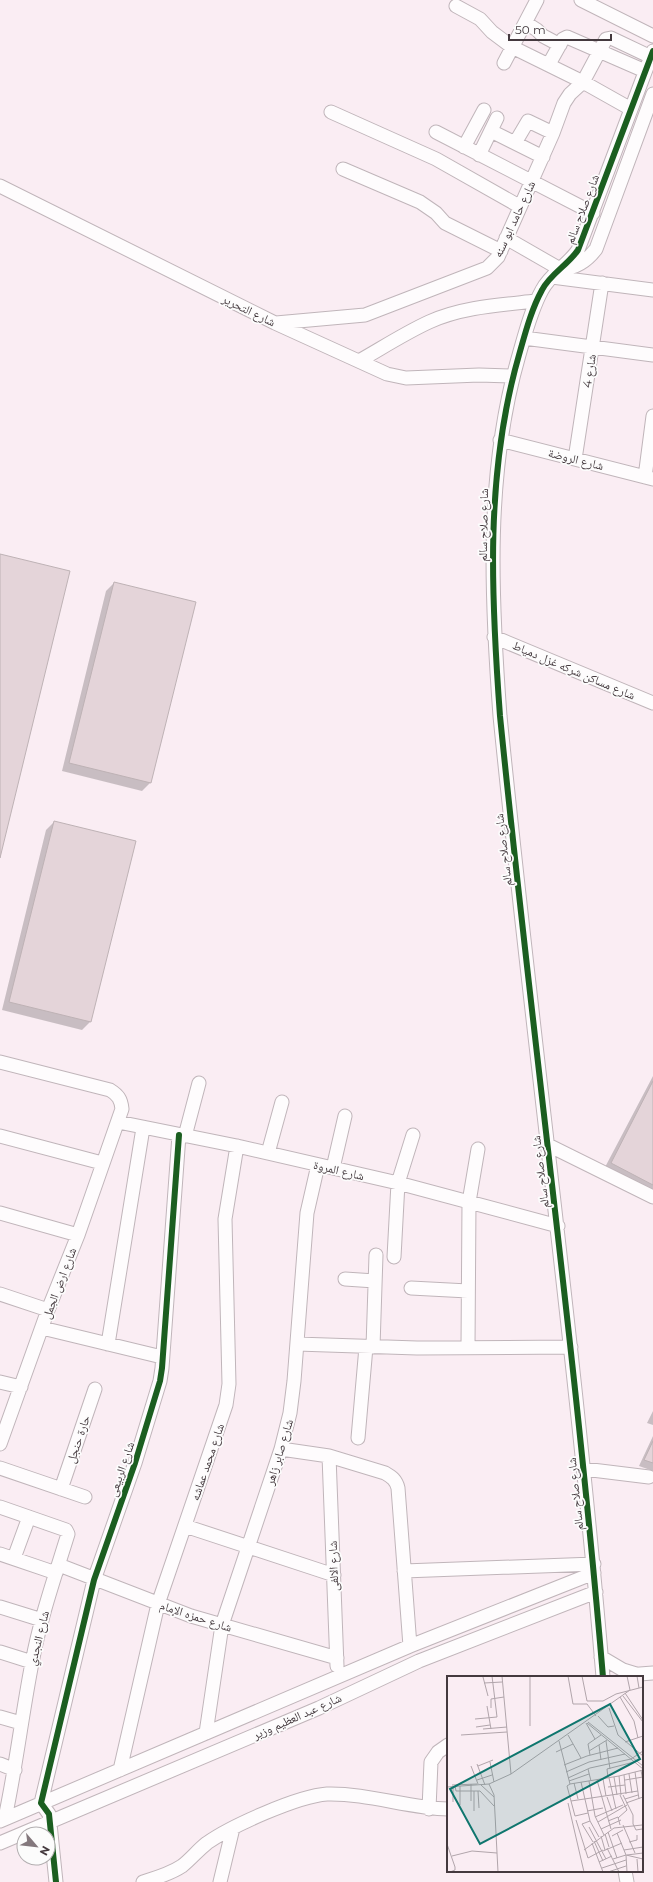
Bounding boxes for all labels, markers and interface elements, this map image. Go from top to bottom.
scale bar [509,16,611,42]
text: 50 m [515,22,546,37]
street label: شارع صلاح سالم [562,172,603,246]
street label: شارع حامد ابو سنه [490,178,539,260]
street label: شارع التحرير [219,290,278,330]
street label: شارع 4 [579,353,600,389]
street label: شارع الروضة [546,445,605,474]
street label: شارع صلاح سالم [475,488,492,562]
street label: شارع مساكن شركه غزل دمياط [510,637,638,704]
street label: شارع صلاح سالم [491,812,516,887]
street label: شارع صلاح سالم [528,1134,553,1209]
street label: شارع المروة [312,1157,366,1184]
street label: شارع ارض الجمل [39,1245,80,1321]
street label: حارة حنجل [63,1413,93,1465]
street label: شارع صابر زاهر [262,1417,297,1488]
street label: شارع محمد عماشه [187,1421,228,1503]
street label: شارع الربيعى [105,1440,138,1499]
street label: شارع صلاح سالم [564,1457,587,1531]
street label: شارع الالفى [325,1540,342,1591]
street label: شارع حمزه الإمام [158,1597,234,1636]
street label: شارع النجدي [24,1609,55,1668]
inset map [447,1676,643,1872]
street label: شارع عبد العظيم وزير [250,1690,344,1744]
north arrow [16,1826,56,1866]
text: N [37,1843,53,1858]

